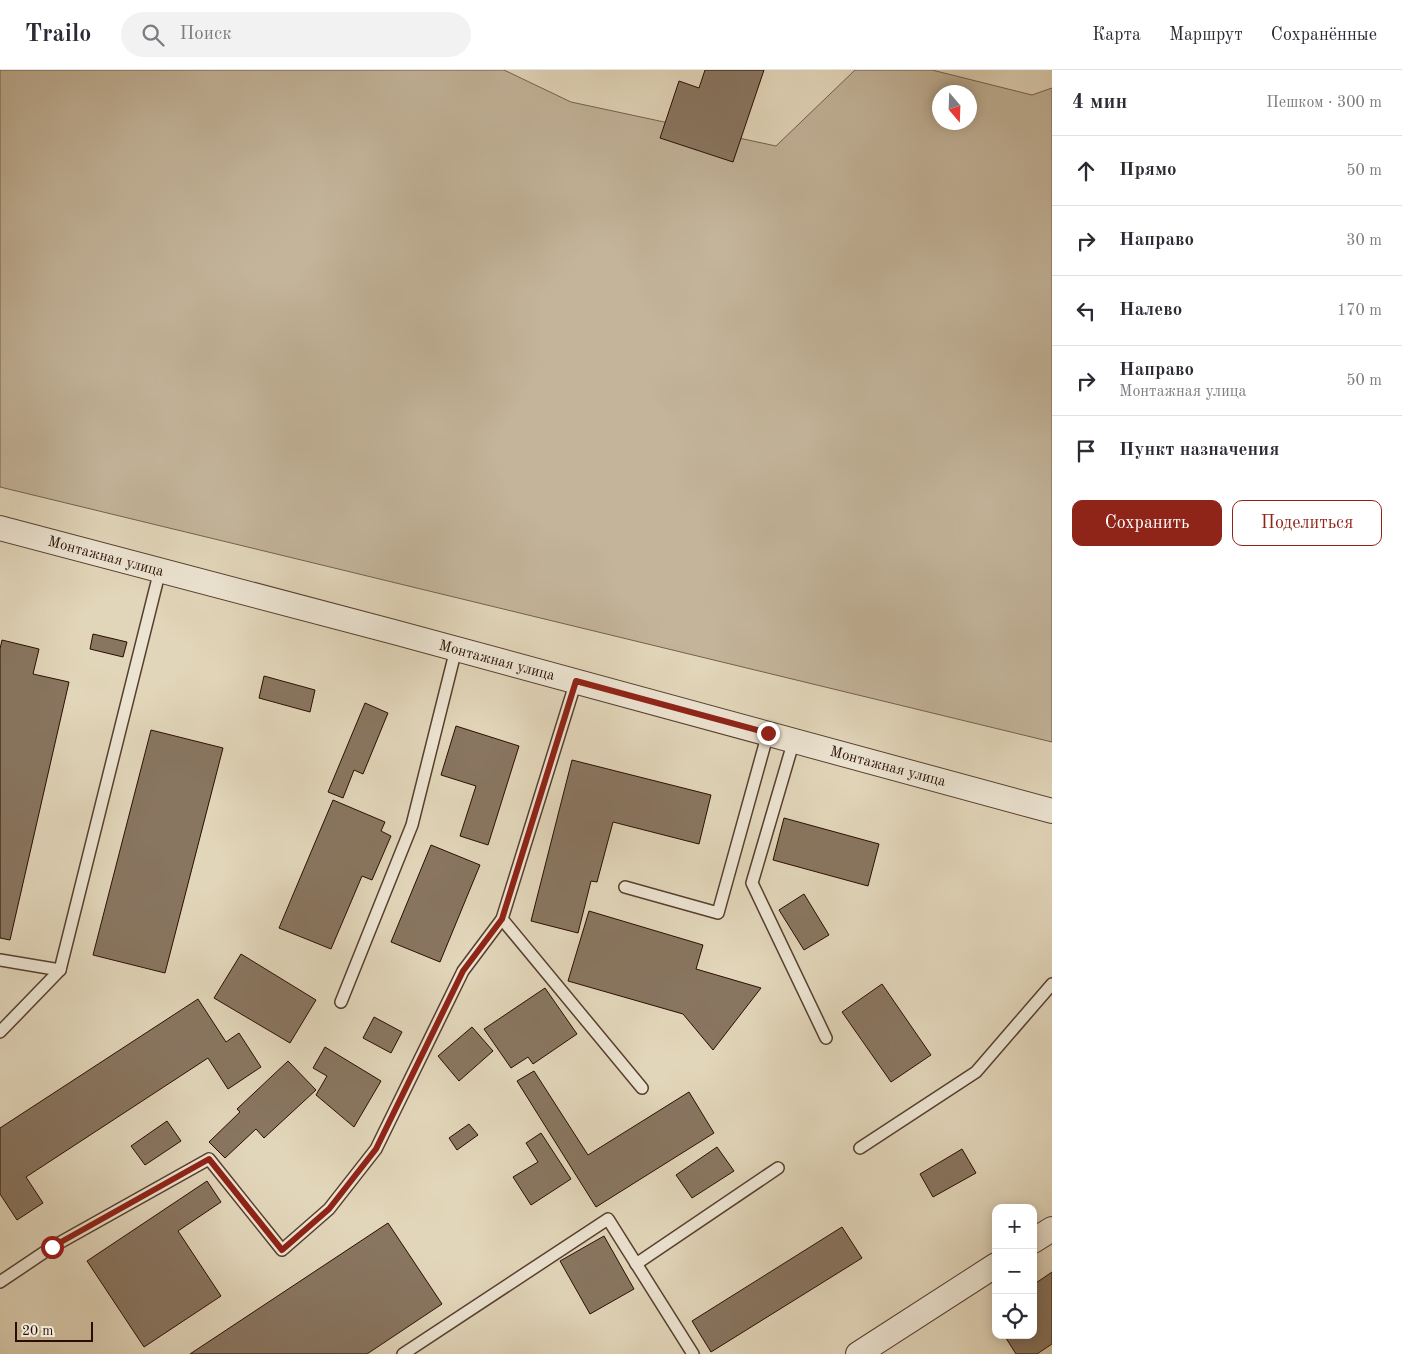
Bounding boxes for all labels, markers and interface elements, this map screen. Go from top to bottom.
search box [121,12,471,57]
icon: search [139,21,167,49]
text: Trailo [25,23,91,47]
text: Поиск [179,25,232,44]
text: Карта [1092,26,1141,44]
text: Маршрут [1169,26,1243,44]
text: Сохранённые [1271,26,1377,44]
north arrow [932,85,977,130]
text: 4 мин [1072,92,1127,113]
text: Пешком · 300 m [1266,95,1382,111]
icon: ahead [1072,157,1100,185]
text: Прямо [1119,161,1177,180]
text: 50 m [1346,163,1382,179]
icon: right [1072,227,1100,255]
text: Направо [1119,231,1194,250]
text: 30 m [1346,233,1382,249]
icon: left [1072,297,1100,325]
text: Налево [1119,301,1182,320]
text: 170 m [1337,303,1382,319]
text: Направо [1119,361,1194,380]
icon: right [1072,367,1100,395]
text: 50 m [1346,373,1382,389]
text: Монтажная улица [1119,384,1246,400]
icon: arrive [1072,437,1100,465]
text: Пункт назначения [1119,441,1279,460]
button: Сохранить [1072,500,1222,546]
button: Поделиться [1232,500,1382,546]
street label: Монтажная улица [46,535,166,580]
street label: Монтажная улица [437,639,557,684]
route end [757,722,780,745]
street label: Монтажная улица [828,745,948,790]
map controls [992,1204,1037,1339]
button: + [992,1204,1037,1249]
route start [41,1236,64,1259]
button: − [992,1249,1037,1294]
button: locate [992,1294,1037,1339]
scale bar [15,1319,92,1342]
text: 20 m [22,1324,53,1338]

